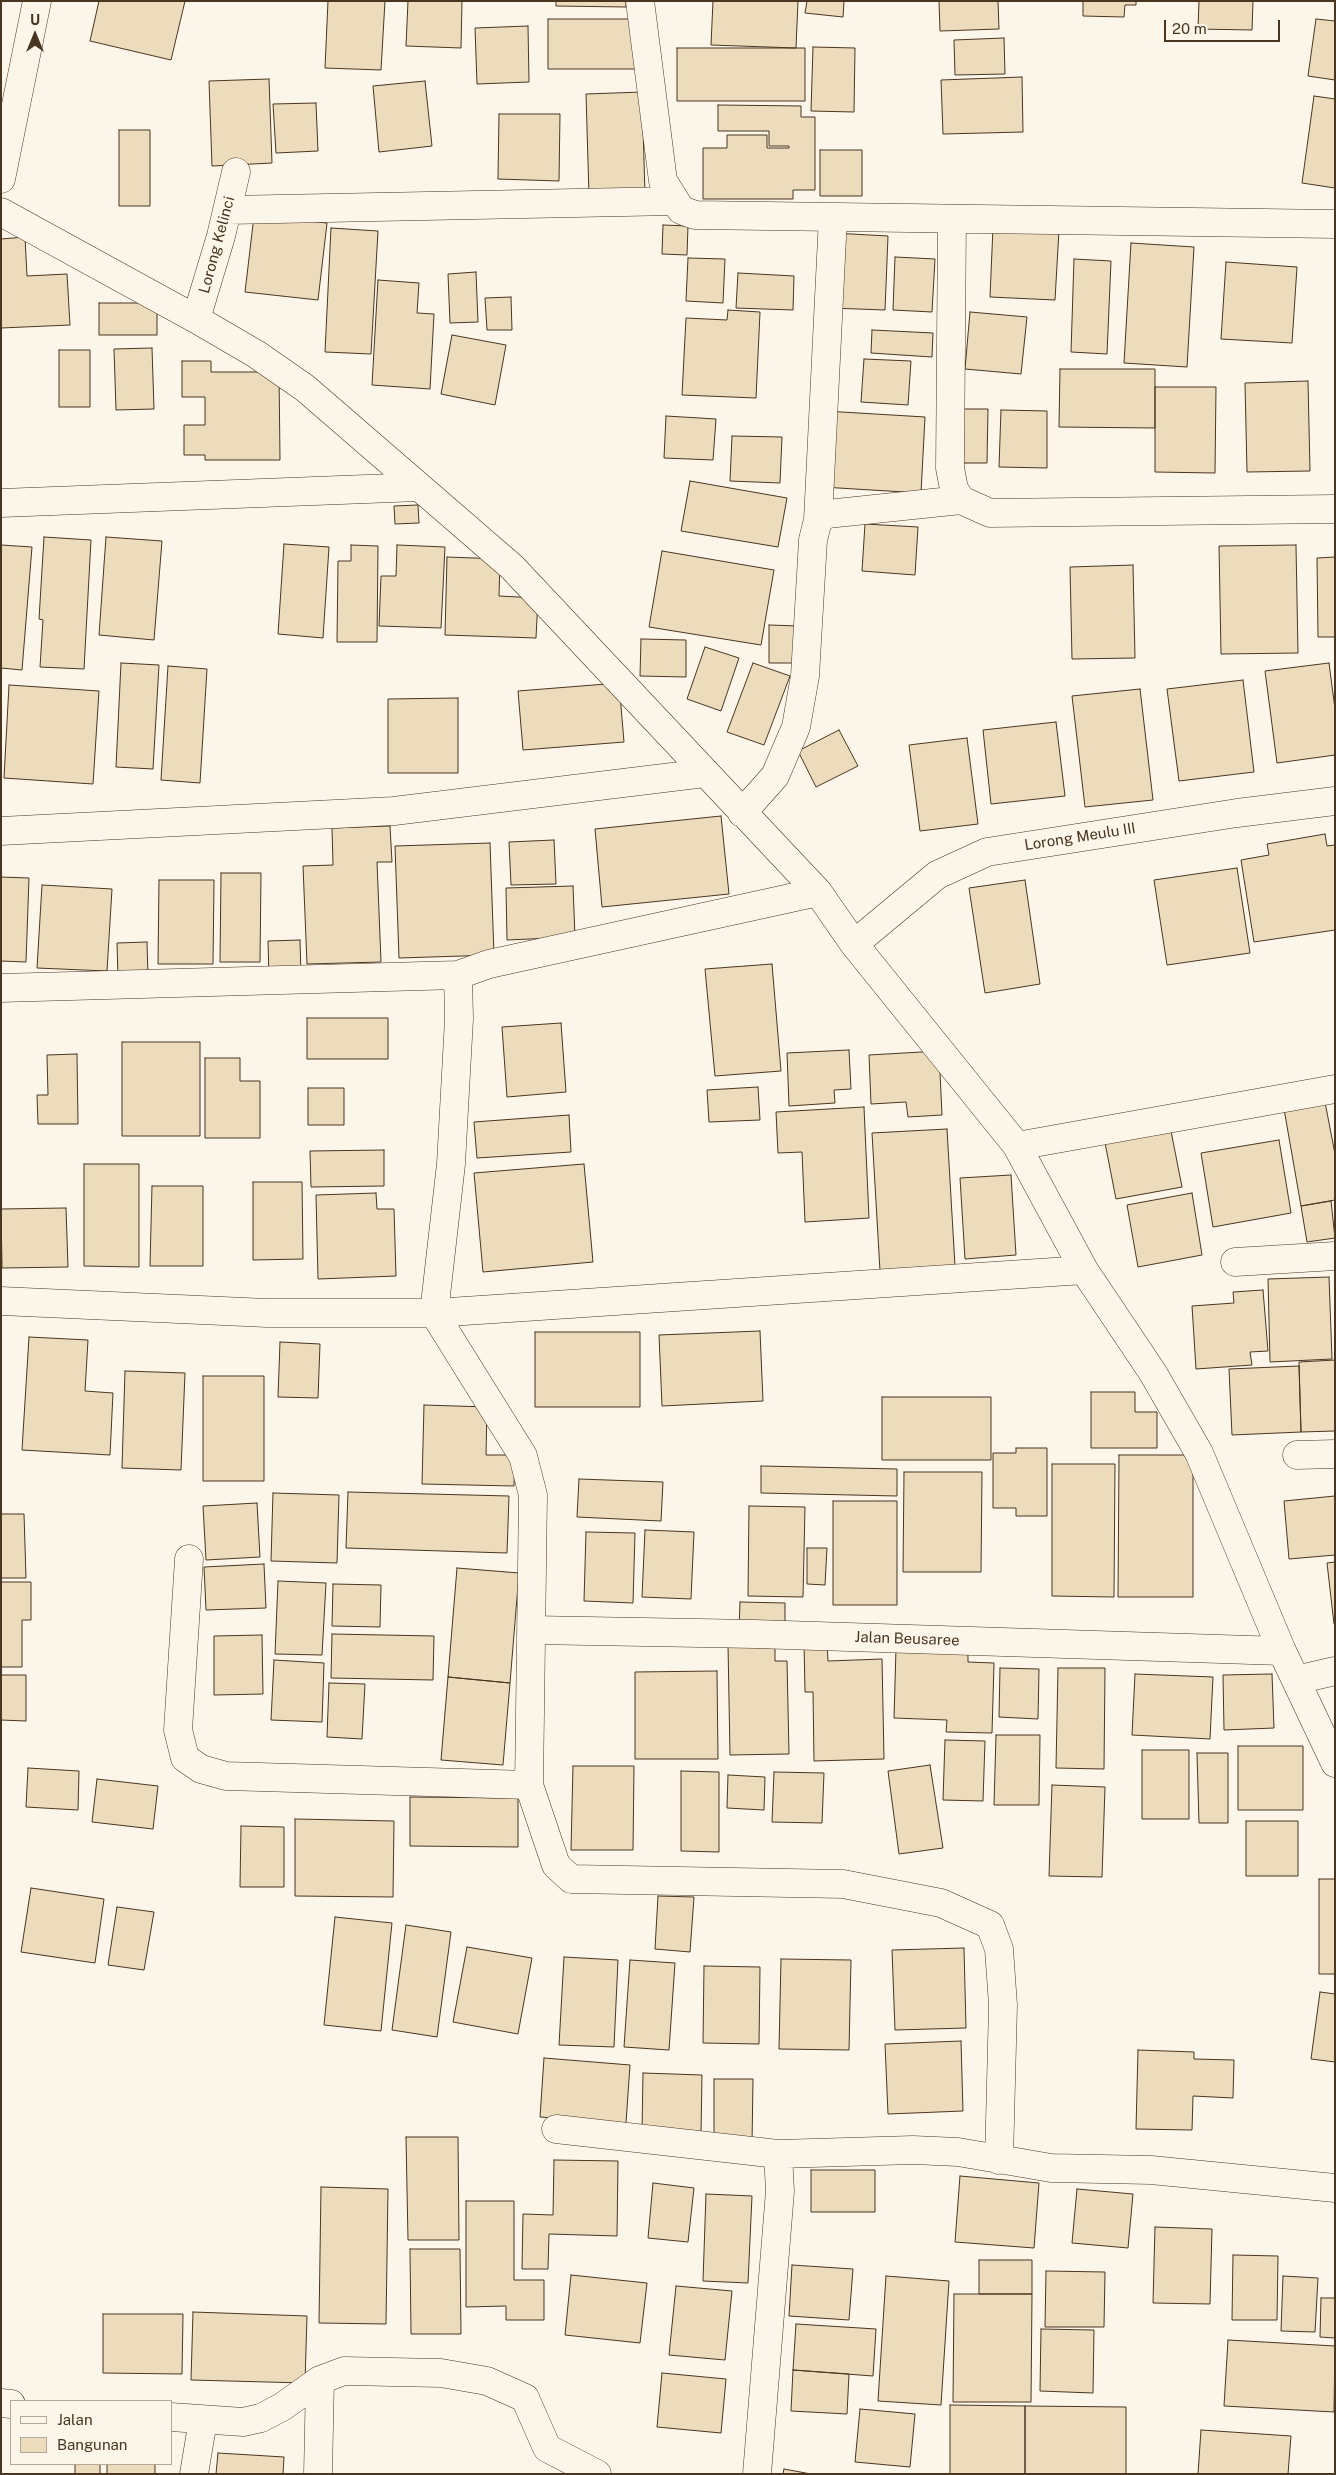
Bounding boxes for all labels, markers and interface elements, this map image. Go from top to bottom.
north arrow [10,10,60,60]
scale bar [1166,10,1282,42]
text: U [30,12,40,28]
text: 20 m [1172,20,1207,37]
street label: Lorong Kelinci [195,195,239,295]
street label: Lorong Meulu III [1023,819,1137,855]
street label: Jalan Beusaree [854,1628,960,1650]
legend [10,2400,172,2465]
text: Jalan [57,2411,93,2428]
text: Bangunan [57,2436,128,2453]

